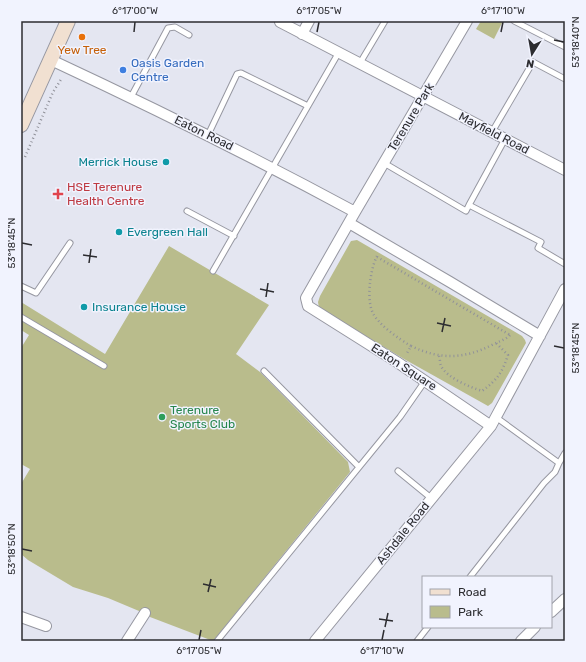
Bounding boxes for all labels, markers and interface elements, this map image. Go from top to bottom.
text: 6°17'00"W [112,5,158,17]
text: 6°17'05"W [296,5,342,17]
text: 6°17'10"W [481,5,525,17]
text: 53°18'40"N [570,16,582,68]
marker: Yew Tree [77,32,87,42]
north arrow [512,34,552,74]
place label: Yew Tree [57,43,107,57]
place label: Oasis Garden Centre [131,56,204,84]
text: N [525,56,535,70]
marker: Oasis Garden Centre [118,65,128,75]
street label: Terenure Park [385,80,437,154]
street label: Mayfield Road [456,109,532,157]
street label: Eaton Road [172,113,236,153]
place label: Merrick House [79,155,158,169]
marker: Merrick House [161,157,171,167]
place label: HSE Terenure Health Centre [67,180,145,208]
marker: HSE Terenure Health Centre [52,188,64,200]
text: 53°18'45"N [6,217,18,268]
place label: Evergreen Hall [127,225,208,239]
marker: Evergreen Hall [114,227,124,237]
place label: Insurance House [92,300,186,314]
marker: Insurance House [79,302,89,312]
text: 53°18'45"N [570,322,582,373]
street label: Eaton Square [369,341,440,394]
place label: Terenure Sports Club [170,403,235,431]
marker: Terenure Sports Club [157,412,167,422]
street label: Ashdale Road [374,499,432,567]
text: 53°18'50"N [6,523,18,575]
legend [422,576,552,628]
text: Road [458,585,486,599]
text: Park [458,605,484,619]
text: 6°17'05"W [176,645,222,657]
text: 6°17'10"W [360,645,404,657]

